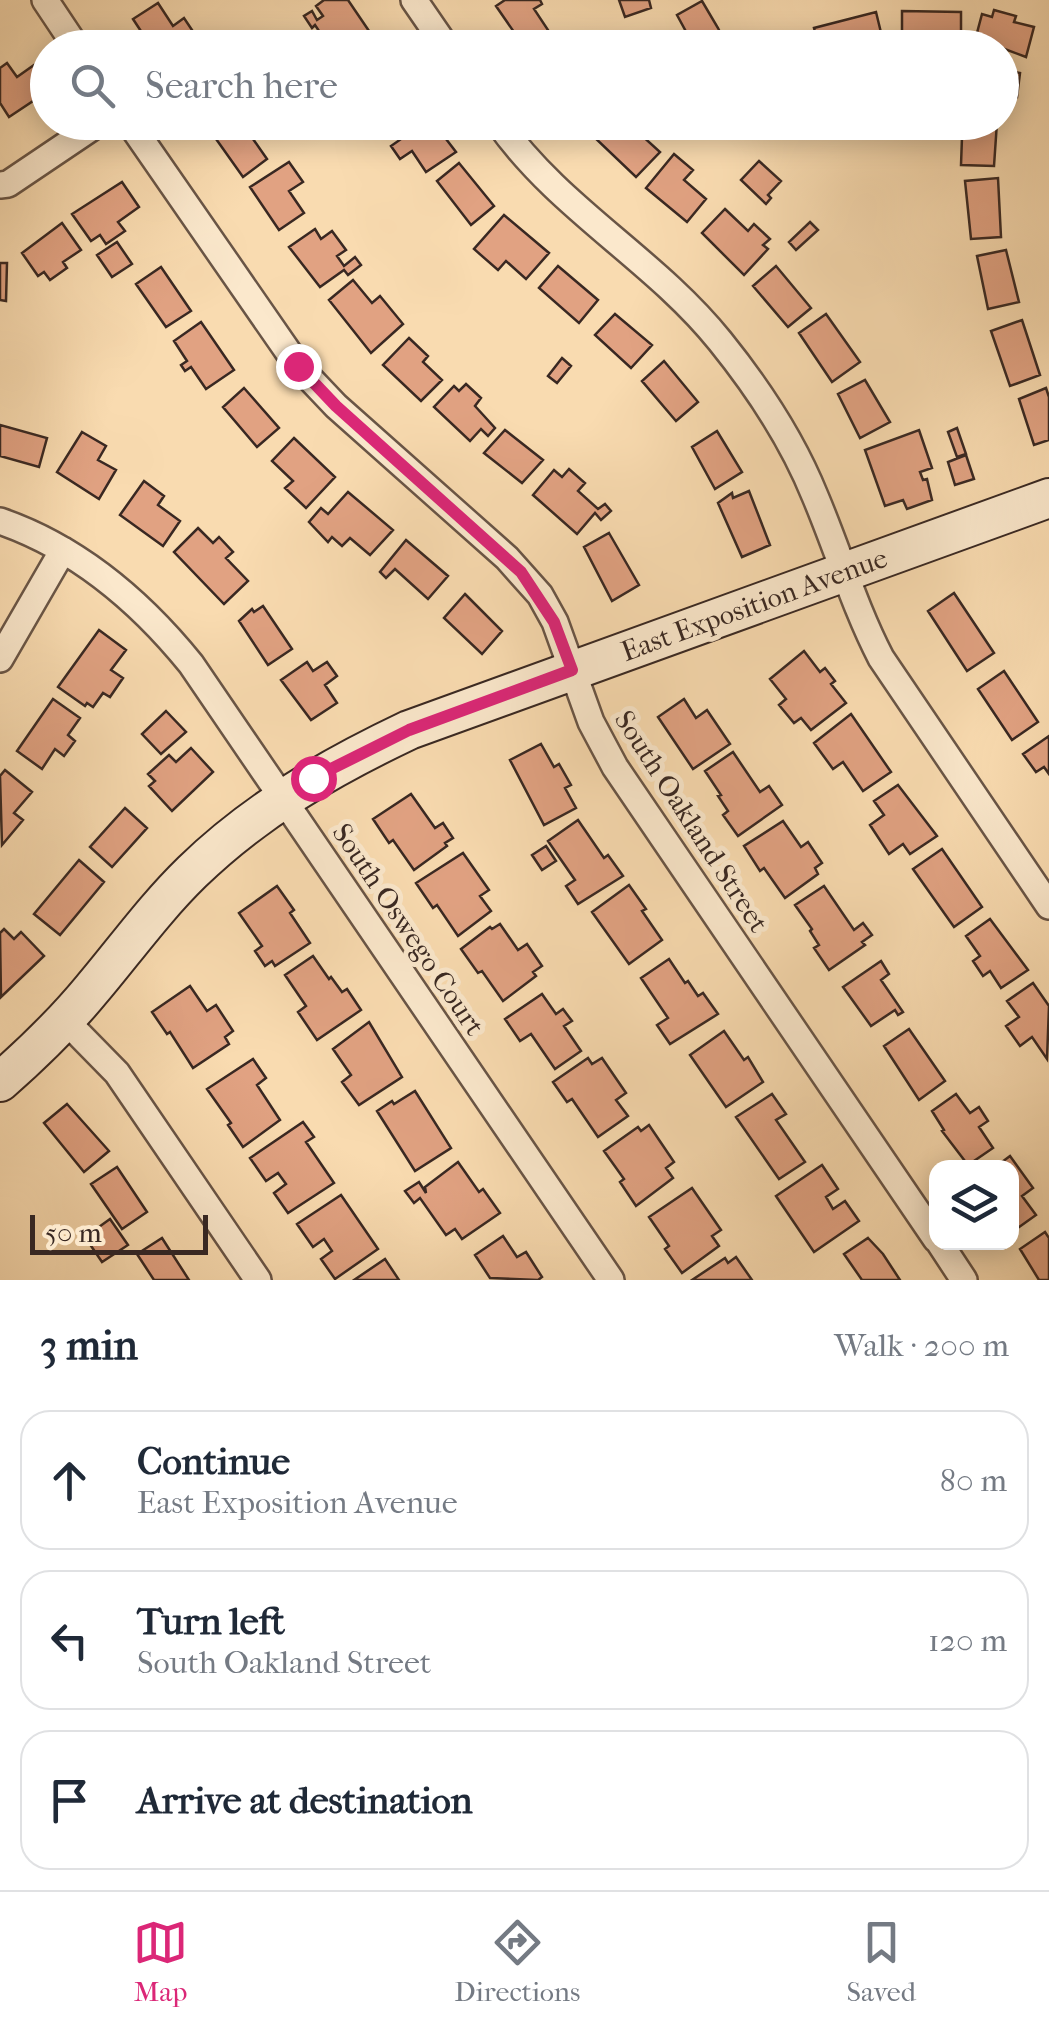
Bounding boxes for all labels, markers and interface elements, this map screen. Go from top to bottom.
search box [30,30,1019,140]
icon: search [65,58,120,113]
text: Search here [145,63,338,108]
route end [276,344,322,390]
street label: East Exposition Avenue [617,541,892,668]
street label: South Oakland Street [608,704,776,938]
route start [291,756,337,802]
street label: South Oswego Court [325,817,492,1041]
map controls [929,1160,1019,1250]
button: layers [929,1160,1019,1250]
scale bar [30,1210,208,1254]
text: 50 m [45,1216,102,1249]
text: 3 min [40,1321,138,1370]
text: Walk · 200 m [834,1327,1009,1364]
text: Continue [137,1439,290,1484]
icon: ahead [42,1453,97,1508]
text: 80 m [940,1462,1007,1499]
text: East Exposition Avenue [137,1484,458,1521]
text: Turn left [137,1599,285,1644]
icon: left [42,1613,97,1668]
text: 120 m [928,1622,1007,1659]
text: South Oakland Street [137,1644,431,1681]
icon: arrive [42,1773,97,1828]
text: Arrive at destination [137,1778,473,1823]
tab: Map [133,1915,188,2008]
tab: Directions [454,1915,580,2008]
tab: Saved [846,1915,916,2008]

